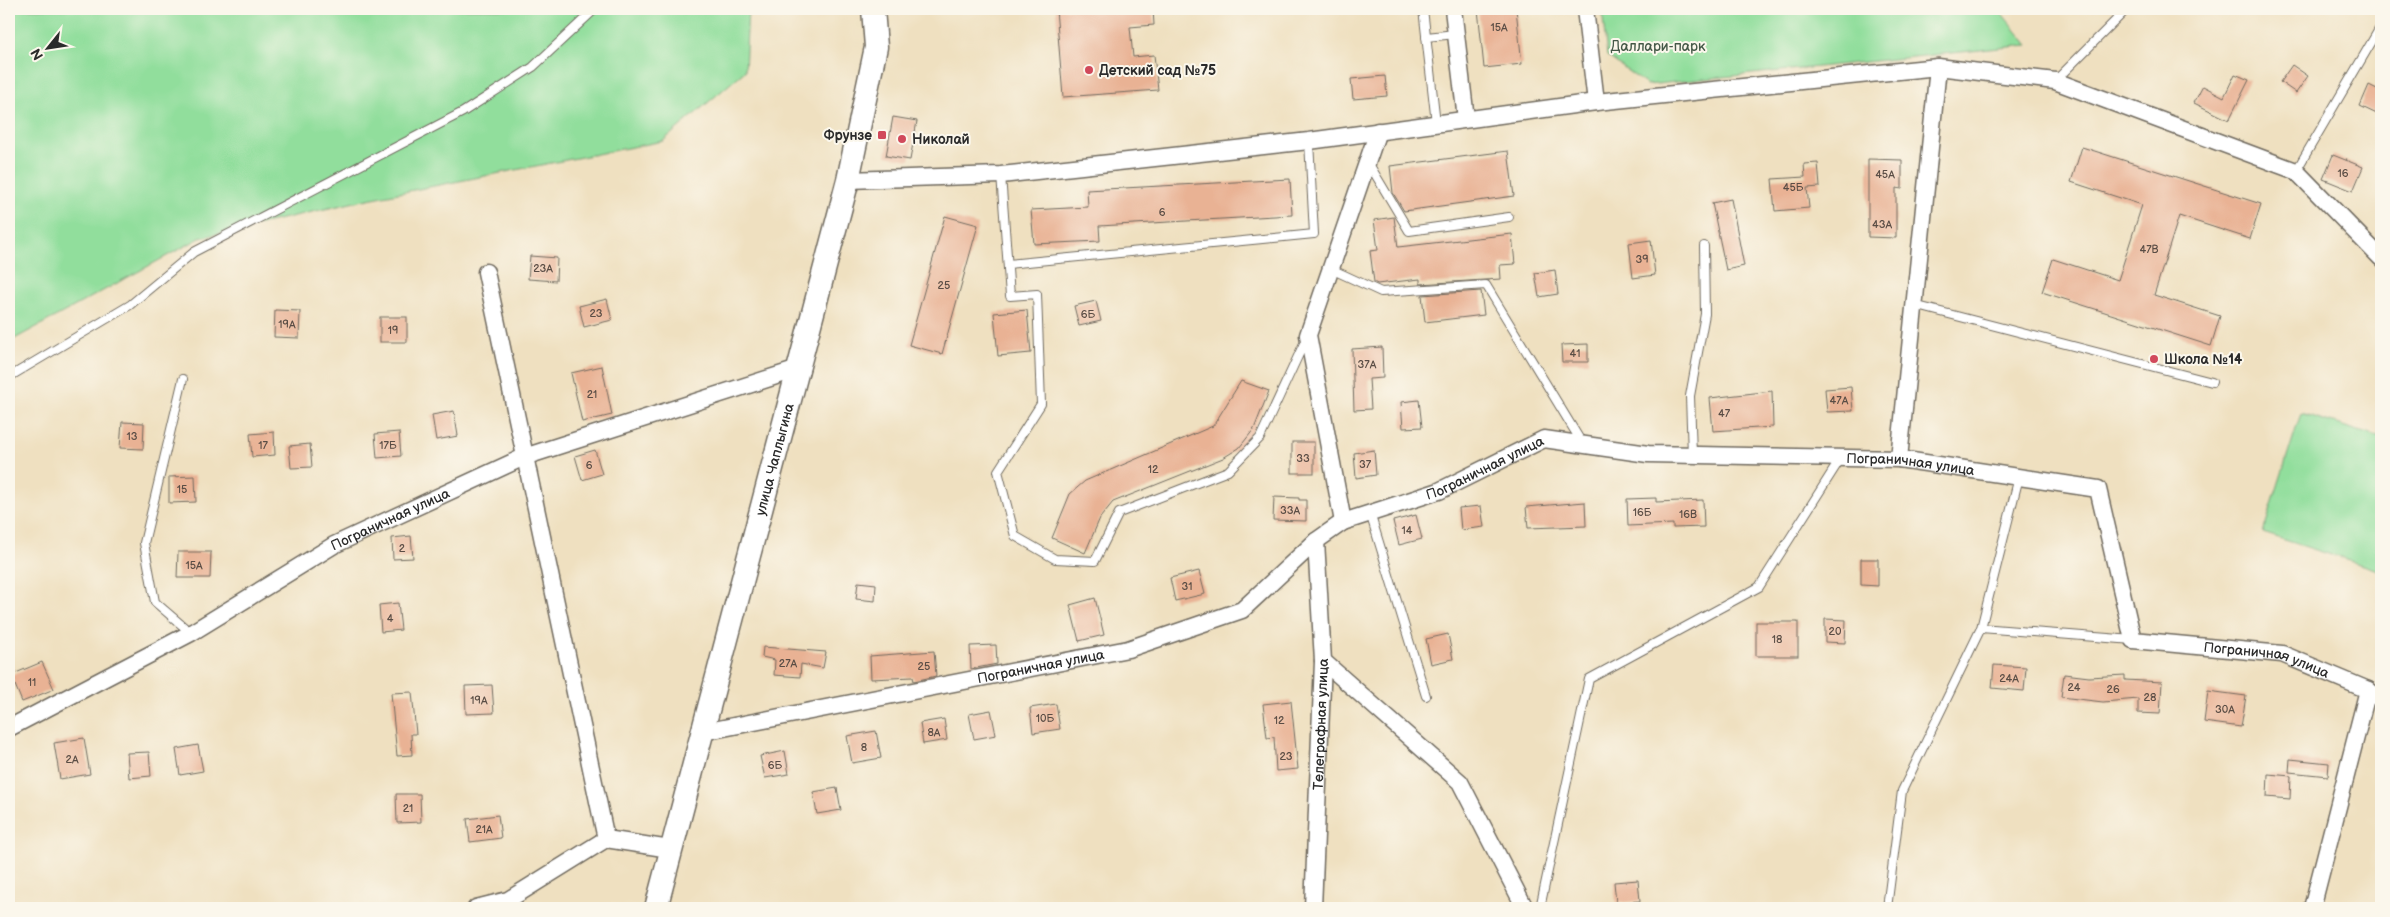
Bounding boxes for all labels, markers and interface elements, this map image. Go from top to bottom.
house number: 15А [1490,21,1508,34]
north arrow [22,22,72,72]
park label: Даллари-парк [1611,38,1706,55]
text: N [27,45,47,63]
place label: Детский сад №75 [1099,62,1216,79]
marker: Детский сад №75 [1083,64,1095,76]
place label: Фрунзе [824,127,872,144]
marker: Фрунзе [876,129,888,141]
place label: Николай [912,131,970,148]
marker: Николай [896,133,908,145]
house number: 16 [2338,167,2349,180]
house number: 45А [1875,168,1895,181]
house number: 45Б [1783,181,1804,194]
house number: 6 [1159,206,1166,219]
house number: 43А [1872,218,1892,231]
house number: 47В [2139,243,2159,256]
house number: 39 [1635,253,1649,266]
house number: 23А [533,262,553,275]
house number: 25 [938,279,950,292]
house number: 23 [589,307,603,320]
house number: 6Б [1081,308,1096,321]
house number: 19А [278,318,296,331]
house number: 19 [388,324,398,337]
house number: 41 [1570,347,1580,360]
place label: Школа №14 [2164,351,2243,368]
marker: Школа №14 [2148,353,2160,365]
house number: 37А [1358,358,1377,371]
house number: 21 [587,388,597,401]
house number: 47А [1830,394,1849,407]
street label: улица Чаплыгина [751,400,797,517]
house number: 47 [1718,407,1731,420]
house number: 13 [126,430,138,443]
street label: Пограничная улица [1424,432,1547,503]
house number: 17 [258,439,268,452]
house number: 17Б [379,439,397,452]
street label: Пограничная улица [1846,449,1977,479]
house number: 33 [1296,452,1310,465]
house number: 37 [1359,458,1372,471]
house number: 6 [586,459,593,472]
house number: 12 [1148,463,1159,476]
house number: 15 [177,483,187,496]
street label: Пограничная улица [328,484,453,554]
house number: 33А [1280,504,1300,517]
house number: 16Б [1633,506,1652,519]
house number: 16В [1679,508,1697,521]
house number: 14 [1402,524,1413,537]
house number: 2 [399,542,406,555]
house number: 15А [185,559,203,572]
house number: 31 [1181,580,1193,593]
house number: 4 [387,612,394,625]
house number: 20 [1829,625,1842,638]
house number: 18 [1772,633,1782,646]
street label: Пограничная улица [2203,638,2333,682]
street label: Пограничная улица [976,645,1106,687]
house number: 27А [779,657,798,670]
street label: Телеграфная улица [1309,657,1332,790]
house number: 25 [918,660,930,673]
house number: 24А [1999,672,2019,685]
house number: 11 [28,676,36,689]
house number: 24 [2067,681,2081,694]
house number: 26 [2106,683,2120,696]
house number: 28 [2144,691,2156,704]
house number: 19А [470,694,488,707]
house number: 30А [2215,703,2235,716]
house number: 10Б [1036,712,1055,725]
house number: 12 [1274,714,1285,727]
house number: 8А [927,726,941,739]
house number: 8 [861,741,867,754]
house number: 23 [1279,750,1293,763]
house number: 2А [65,753,79,766]
house number: 6Б [768,759,783,772]
house number: 21 [403,802,413,815]
house number: 21А [475,823,493,836]

